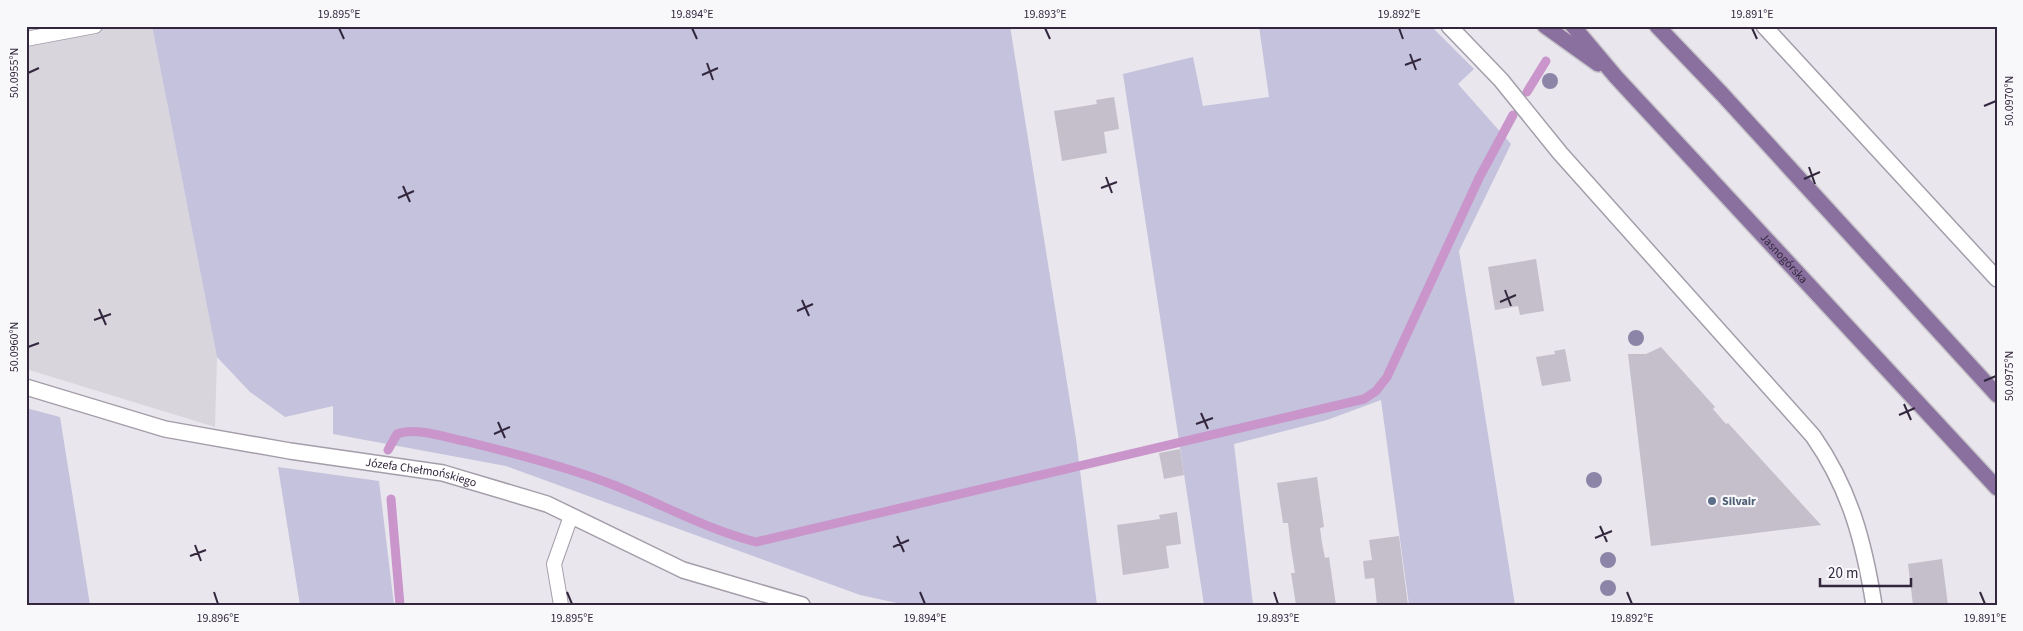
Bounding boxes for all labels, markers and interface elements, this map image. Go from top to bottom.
text: 19.895°E [317,6,361,23]
text: 19.894°E [670,6,714,23]
text: 19.893°E [1023,6,1067,23]
text: 19.892°E [1377,6,1421,23]
text: 19.891°E [1730,6,1774,23]
text: 50.0955°N [6,48,23,98]
text: 50.0970°N [2001,76,2018,126]
street label: Jasnogórska [1756,230,1812,288]
text: 50.0960°N [6,322,23,372]
text: 50.0975°N [2001,351,2018,401]
street label: Józefa Chełmońskiego [364,454,479,492]
place label: Silvair [1722,493,1756,510]
marker: Silvair [1706,495,1718,507]
scale bar [1820,556,1912,588]
text: 20 m [1828,563,1858,584]
text: 19.896°E [196,610,240,627]
text: 19.895°E [550,610,594,627]
text: 19.894°E [903,610,947,627]
text: 19.893°E [1256,610,1300,627]
text: 19.892°E [1610,610,1654,627]
text: 19.891°E [1963,610,2007,627]

